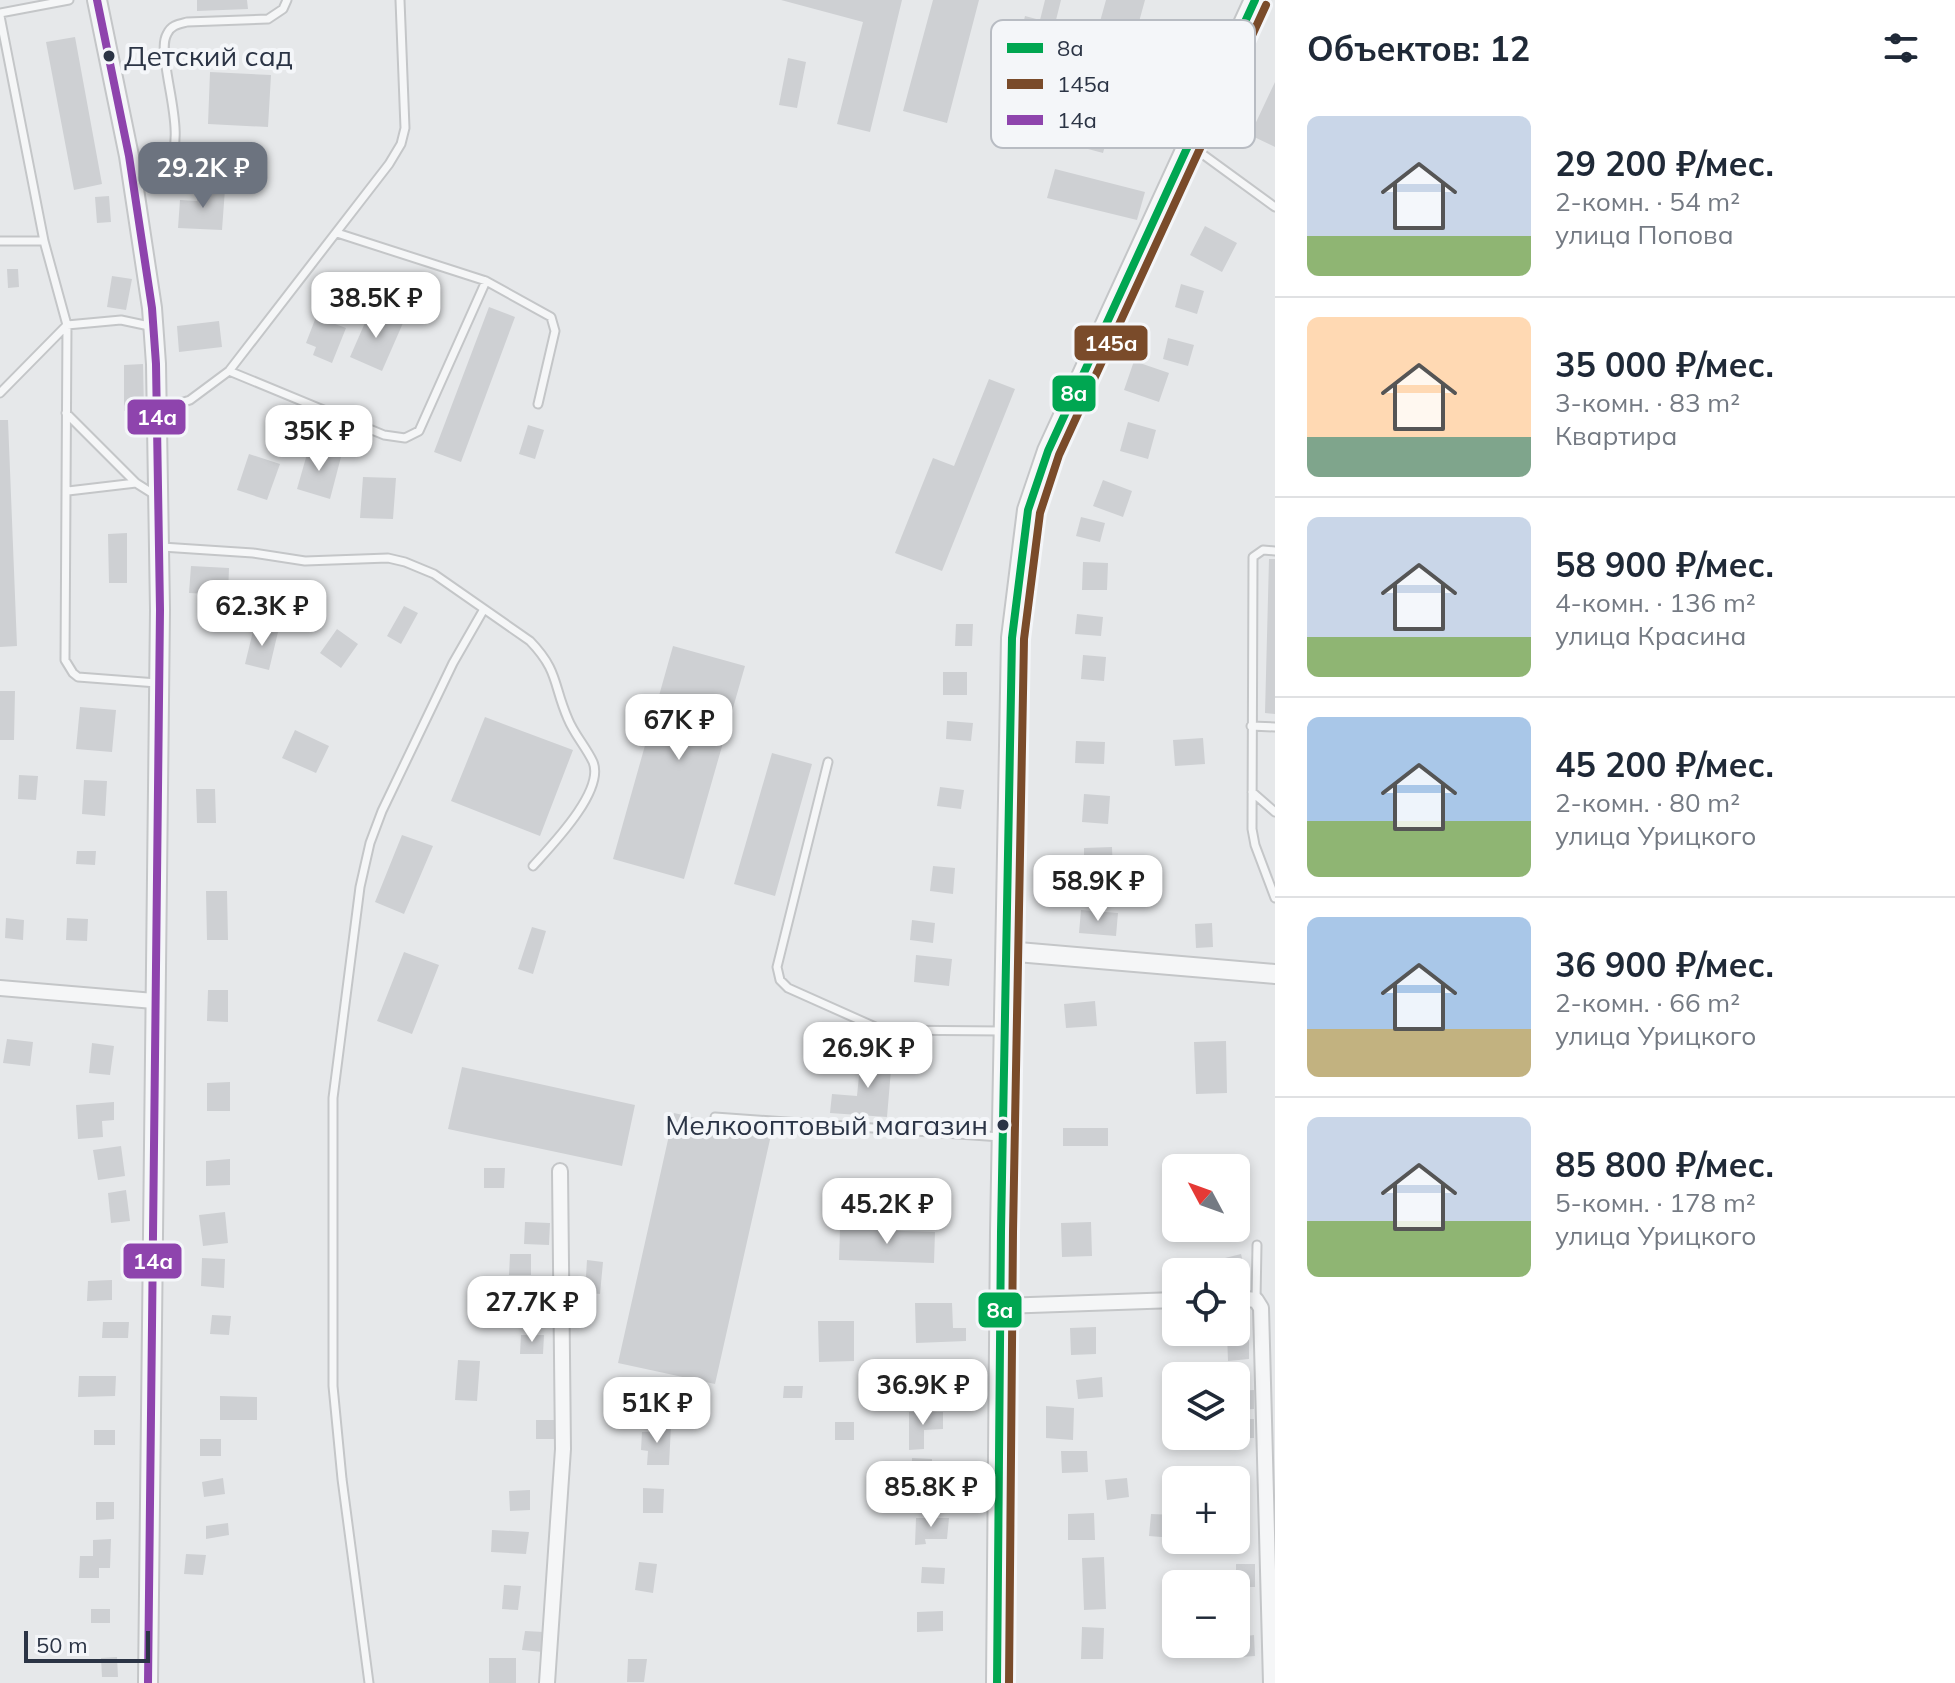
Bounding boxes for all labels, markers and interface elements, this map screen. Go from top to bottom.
legend [991,20,1255,148]
icon: filters [1879,26,1923,70]
text: Объектов: 12 [1307,27,1530,70]
text: 8а [1057,34,1084,62]
place label: Детский сад [124,38,293,73]
marker: Детский сад [101,48,117,64]
text: 145а [1057,70,1110,98]
text: 14а [1057,106,1097,134]
pin: 29.2K ₽ [129,142,277,210]
text: 29 200 ₽/мес. [1555,142,1774,185]
icon: home [1371,148,1467,244]
text: 29.2K ₽ [156,151,250,184]
text: 2-комн. · 54 m² [1555,185,1740,218]
text: улица Попова [1555,218,1734,251]
pin: 38.5K ₽ [302,272,450,340]
text: 38.5K ₽ [329,281,423,314]
line badge: 145а [1073,324,1149,362]
text: 145а [1084,329,1138,357]
text: 35 000 ₽/мес. [1555,343,1774,386]
icon: home [1371,349,1467,445]
line badge: 8а [1051,374,1097,413]
text: 8а [1060,379,1088,407]
text: 3-комн. · 83 m² [1555,386,1740,419]
line badge: 14а [126,398,187,436]
text: 14а [137,403,177,431]
pin: 35K ₽ [263,405,375,473]
text: 35K ₽ [283,414,355,447]
text: Квартира [1555,419,1677,452]
text: 58 900 ₽/мес. [1555,543,1774,586]
icon: home [1371,549,1467,645]
pin: 62.3K ₽ [188,580,336,648]
text: 4-комн. · 136 m² [1555,586,1756,619]
text: 62.3K ₽ [215,589,309,622]
text: улица Красина [1555,619,1746,652]
pin: 67K ₽ [623,694,735,762]
text: 67K ₽ [643,703,715,736]
text: 45 200 ₽/мес. [1555,743,1774,786]
icon: home [1371,749,1467,845]
text: 2-комн. · 80 m² [1555,786,1740,819]
text: улица Урицкого [1555,819,1756,852]
pin: 58.9K ₽ [1024,855,1172,923]
text: 58.9K ₽ [1051,864,1145,897]
text: 36 900 ₽/мес. [1555,943,1774,986]
icon: home [1371,949,1467,1045]
text: 2-комн. · 66 m² [1555,986,1740,1019]
text: улица Урицкого [1555,1019,1756,1052]
pin: 26.9K ₽ [794,1022,942,1090]
text: 26.9K ₽ [821,1031,915,1064]
place label: Мелкооптовый магазин [665,1107,988,1142]
marker: Мелкооптовый магазин [995,1117,1011,1133]
text: 85 800 ₽/мес. [1555,1143,1774,1186]
icon: home [1371,1149,1467,1245]
north arrow [1162,1154,1250,1242]
map controls [1162,1154,1250,1658]
pin: 45.2K ₽ [813,1178,961,1246]
text: 5-комн. · 178 m² [1555,1186,1756,1219]
text: 45.2K ₽ [840,1187,934,1220]
text: улица Урицкого [1555,1219,1756,1252]
line badge: 14а [122,1242,183,1280]
text: 14а [133,1247,173,1275]
button: locate [1162,1258,1250,1346]
pin: 27.7K ₽ [458,1276,606,1344]
text: 27.7K ₽ [485,1285,579,1318]
line badge: 8а [977,1291,1023,1329]
text: 8а [986,1296,1014,1324]
pin: 36.9K ₽ [849,1359,997,1427]
button: layers [1162,1362,1250,1450]
text: 36.9K ₽ [876,1368,970,1401]
pin: 51K ₽ [601,1377,713,1445]
text: 51K ₽ [621,1386,693,1419]
pin: 85.8K ₽ [857,1461,1005,1529]
button: + [1162,1466,1250,1554]
text: 85.8K ₽ [884,1470,978,1503]
button: − [1162,1570,1250,1658]
scale bar [24,1627,150,1663]
text: 50 m [36,1631,87,1659]

